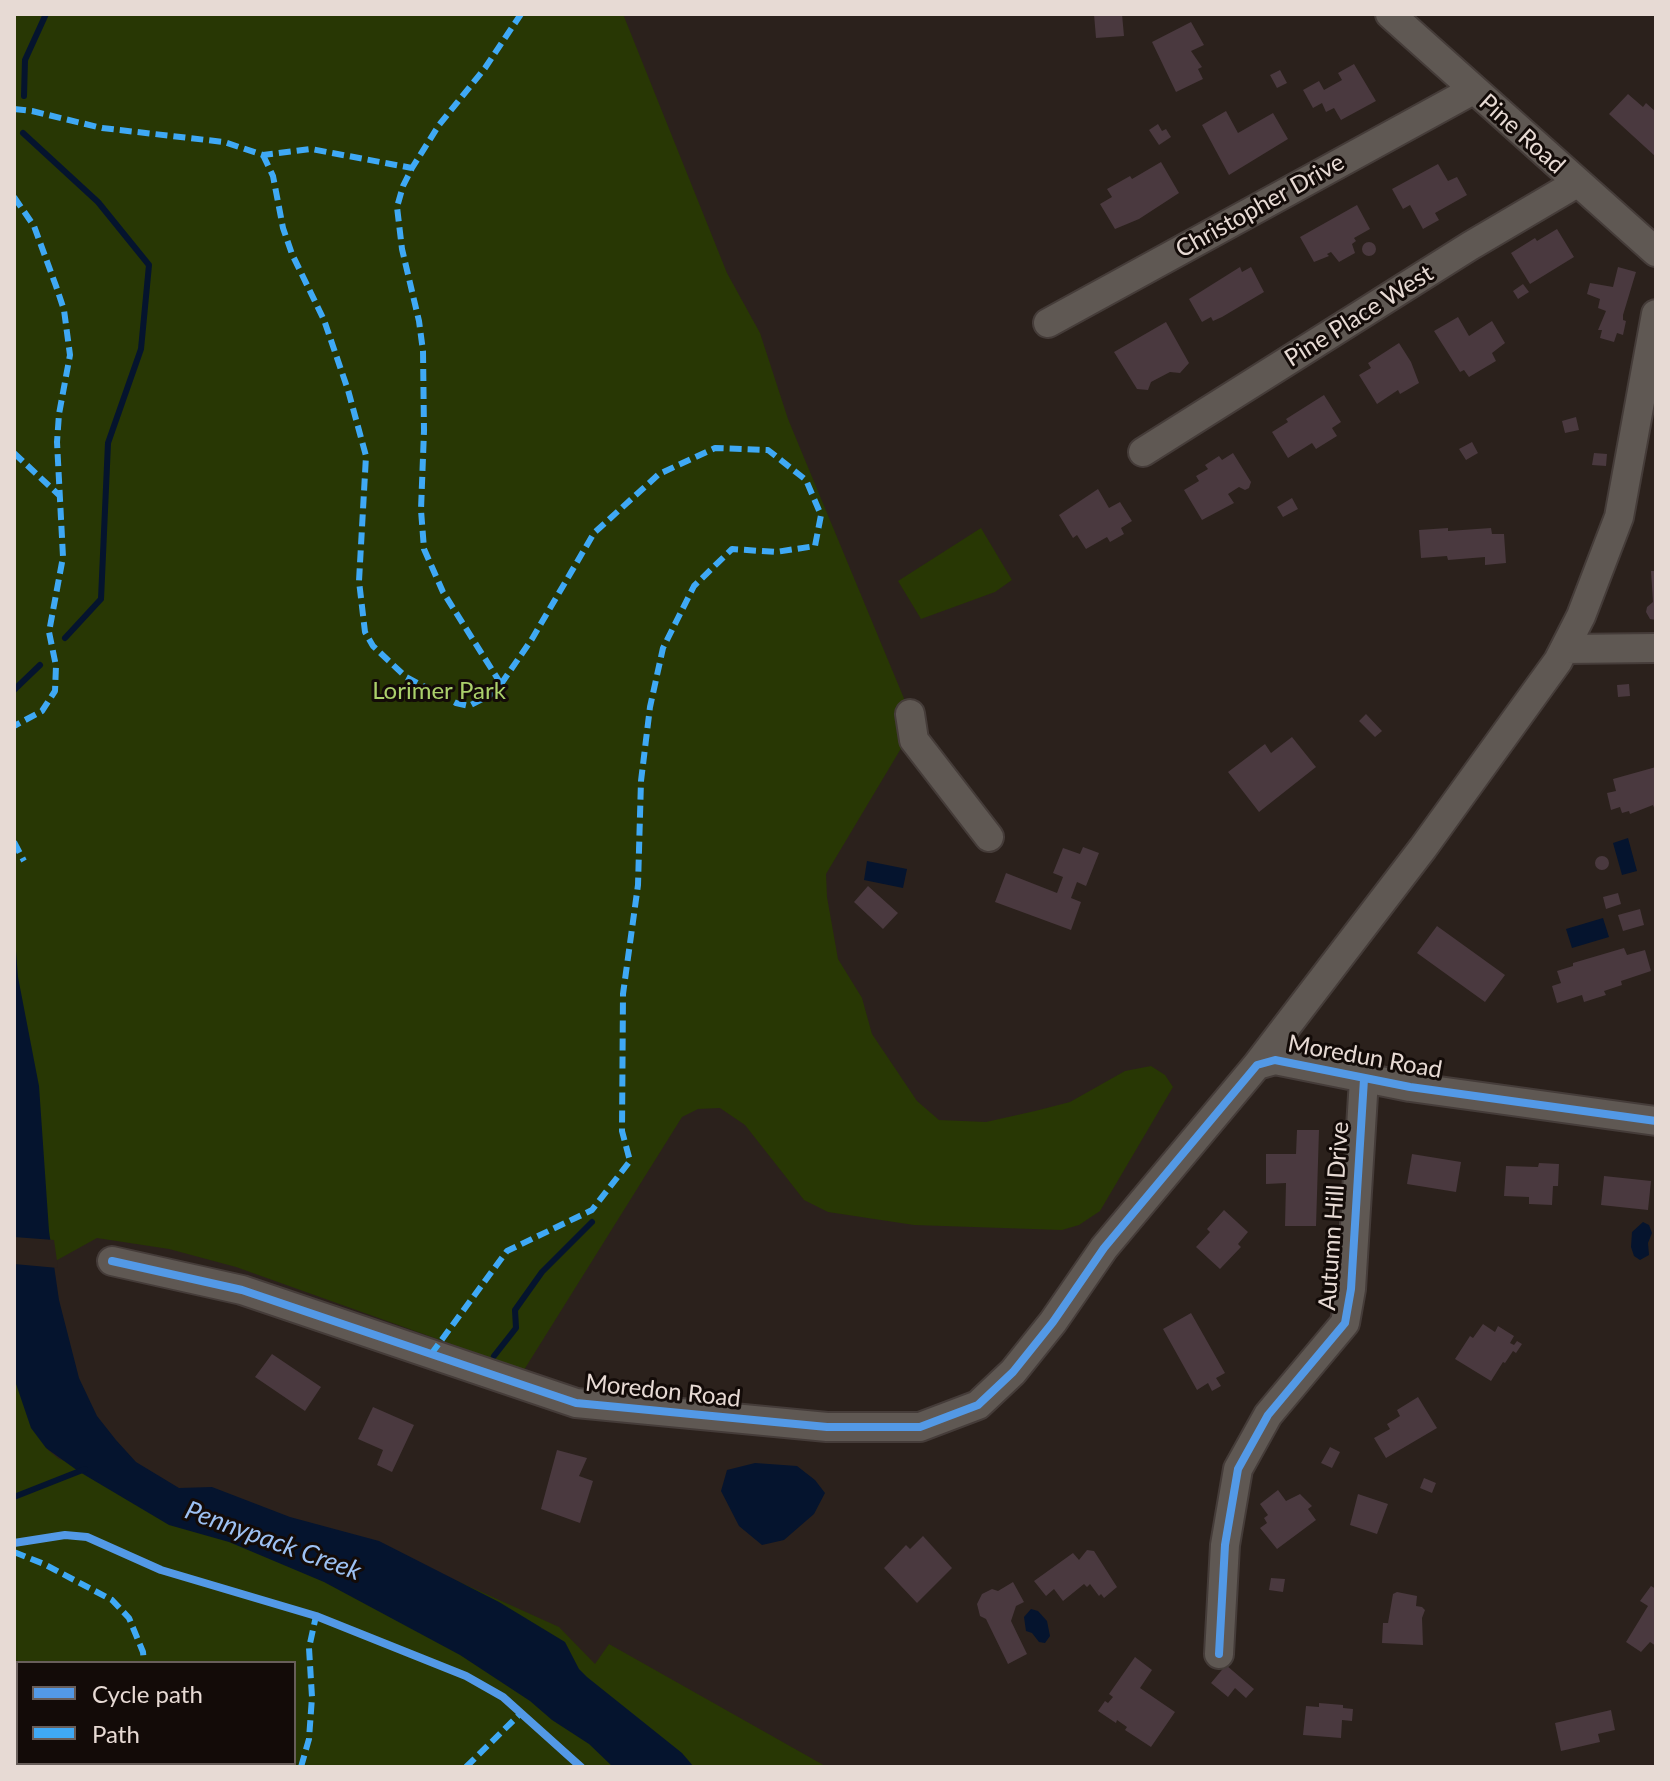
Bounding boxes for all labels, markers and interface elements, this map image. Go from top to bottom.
street label: Pine Road [1473,88,1571,180]
street label: Christopher Drive [1171,148,1349,264]
street label: Pine Place West [1280,259,1438,373]
park label: Lorimer Park [372,677,506,705]
street label: Moredun Road [1286,1029,1444,1085]
street label: Autumn Hill Drive [1313,1121,1355,1311]
street label: Moredon Road [584,1369,742,1413]
water label: Pennypack Creek [181,1495,365,1587]
legend [16,1661,296,1765]
text: Cycle path [92,1679,203,1708]
text: Path [92,1719,140,1748]

